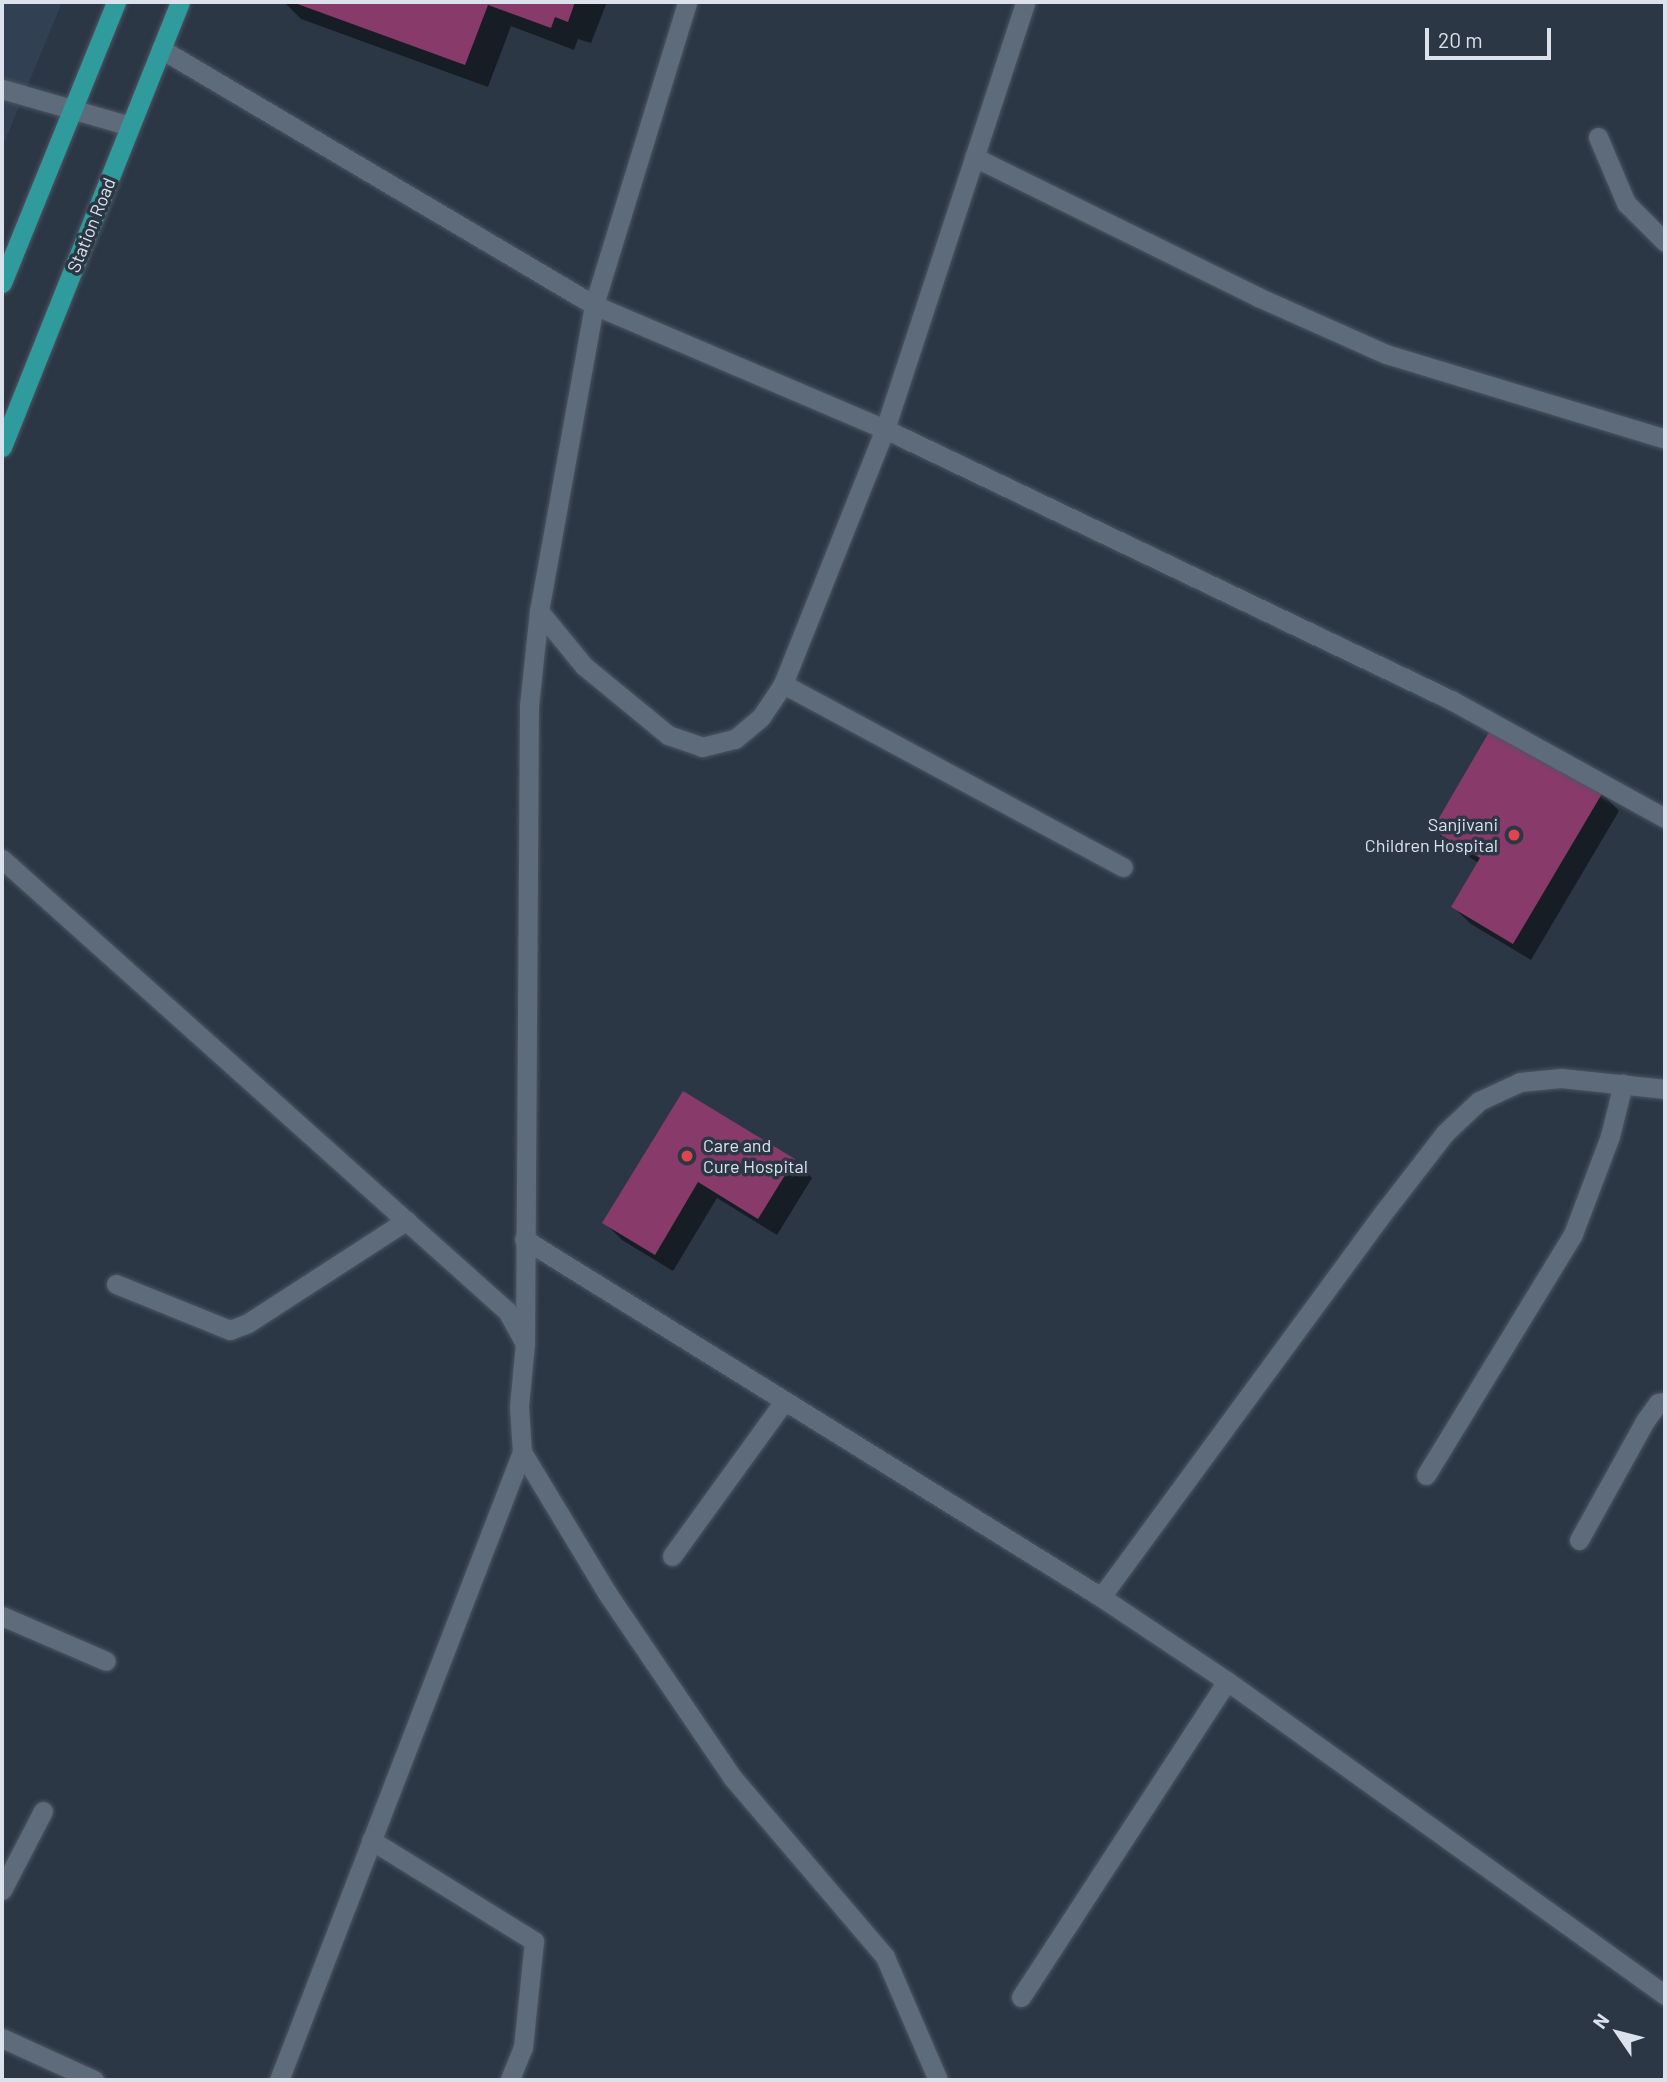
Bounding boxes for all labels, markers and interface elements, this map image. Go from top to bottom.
scale bar [1429,14,1555,58]
text: 20 m [1438,27,1483,52]
street label: Station Road [62,174,120,276]
place label: Sanjivani Children Hospital [1365,814,1498,856]
marker: Sanjivani Children Hospital [1504,825,1524,845]
place label: Care and Cure Hospital [703,1135,808,1178]
marker: Care and Cure Hospital [677,1146,697,1166]
north arrow [1583,1998,1653,2068]
text: N [1587,2009,1613,2032]

